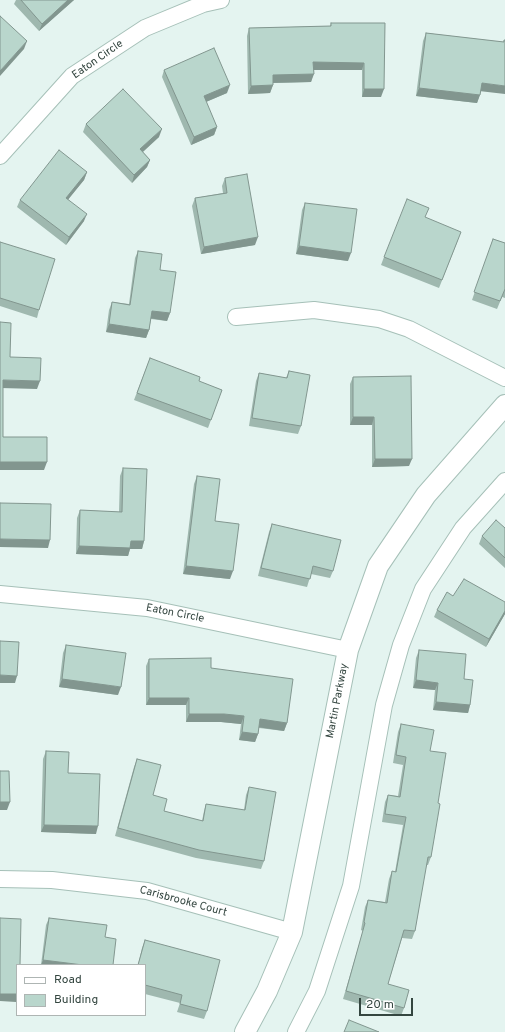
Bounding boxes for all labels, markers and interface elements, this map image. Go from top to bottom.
street label: Eaton Circle [70,38,126,82]
street label: Eaton Circle [145,602,205,626]
street label: Martin Parkway [324,662,352,740]
street label: Carisbrooke Court [138,884,228,920]
legend [16,964,146,1016]
text: Road [54,972,82,988]
scale bar [361,990,415,1016]
text: Building [54,992,98,1008]
text: 20 m [366,997,394,1013]

